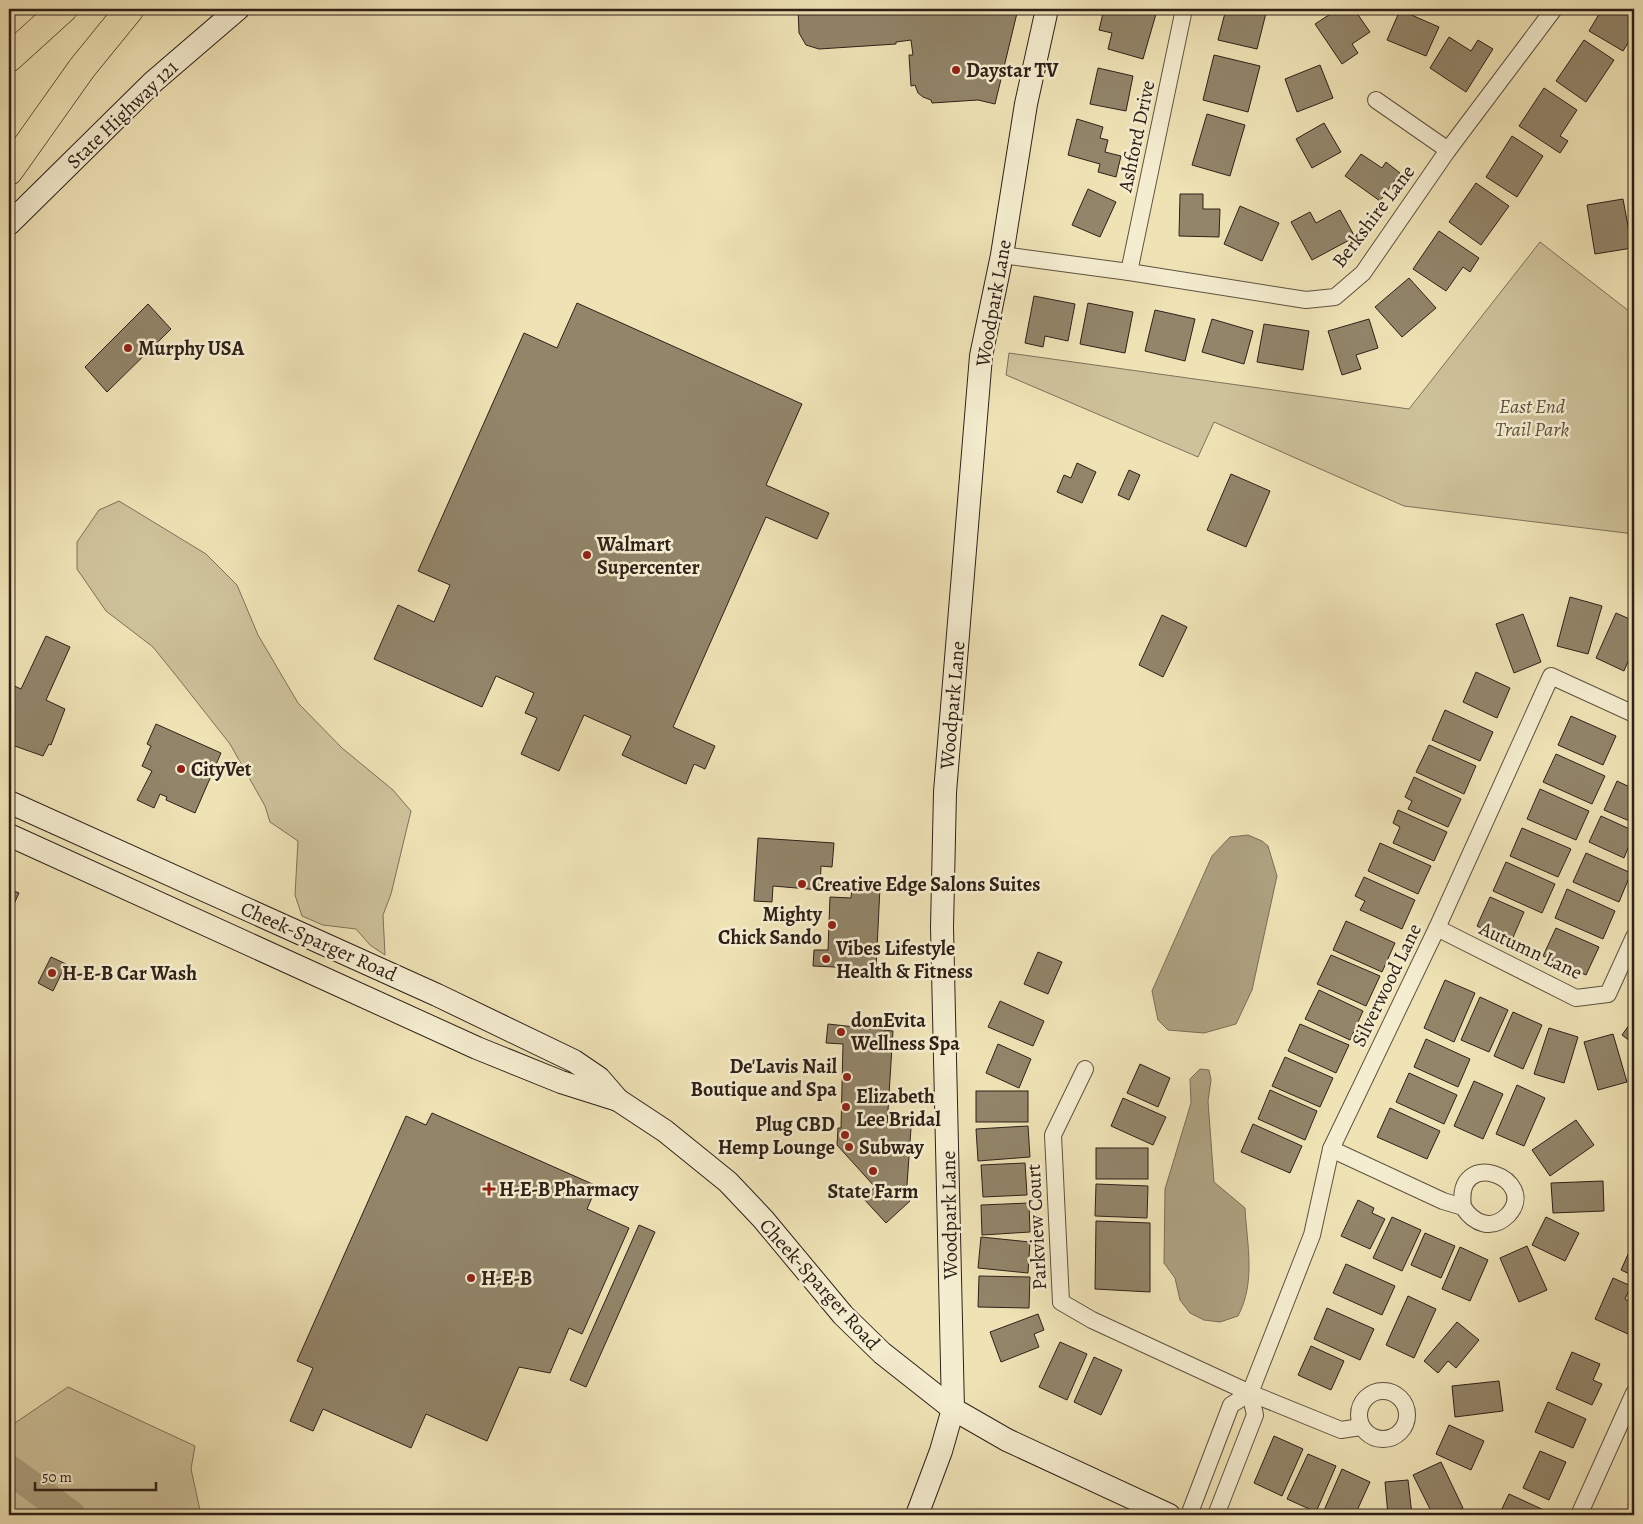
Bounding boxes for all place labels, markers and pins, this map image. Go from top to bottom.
place label: Daystar TV [966,57,1059,84]
marker: Daystar TV [950,64,962,76]
place label: Murphy USA [138,335,245,362]
marker: Murphy USA [122,342,134,354]
place label: Walmart Supercenter [596,531,700,581]
marker: Walmart Supercenter [581,549,593,561]
place label: CityVet [191,756,252,783]
marker: CityVet [175,763,187,775]
place label: Creative Edge Salons Suites [812,871,1040,898]
marker: Creative Edge Salons Suites [796,878,808,890]
place label: Mighty Chick Sando [718,901,823,951]
marker: Mighty Chick Sando [826,919,838,931]
place label: Vibes Lifestyle Health & Fitness [835,935,973,985]
marker: Vibes Lifestyle Health & Fitness [820,953,832,965]
place label: H-E-B Car Wash [62,960,197,987]
marker: H-E-B Car Wash [46,967,58,979]
place label: donEvita Wellness Spa [850,1007,960,1057]
marker: donEvita Wellness Spa [835,1026,847,1038]
place label: De'Lavis Nail Boutique and Spa [691,1053,838,1103]
marker: De'Lavis Nail Boutique and Spa [841,1071,853,1083]
place label: Elizabeth Lee Bridal [856,1083,941,1133]
marker: Elizabeth Lee Bridal [840,1101,852,1113]
place label: Plug CBD Hemp Lounge [718,1111,835,1161]
marker: Plug CBD Hemp Lounge [839,1129,851,1141]
place label: Subway [859,1134,925,1161]
marker: Subway [843,1141,855,1153]
marker: State Farm [867,1165,879,1177]
place label: H-E-B Pharmacy [499,1176,639,1203]
place label: State Farm [828,1178,919,1205]
marker: H-E-B Pharmacy [483,1183,495,1195]
place label: H-E-B [481,1265,532,1292]
marker: H-E-B [465,1272,477,1284]

